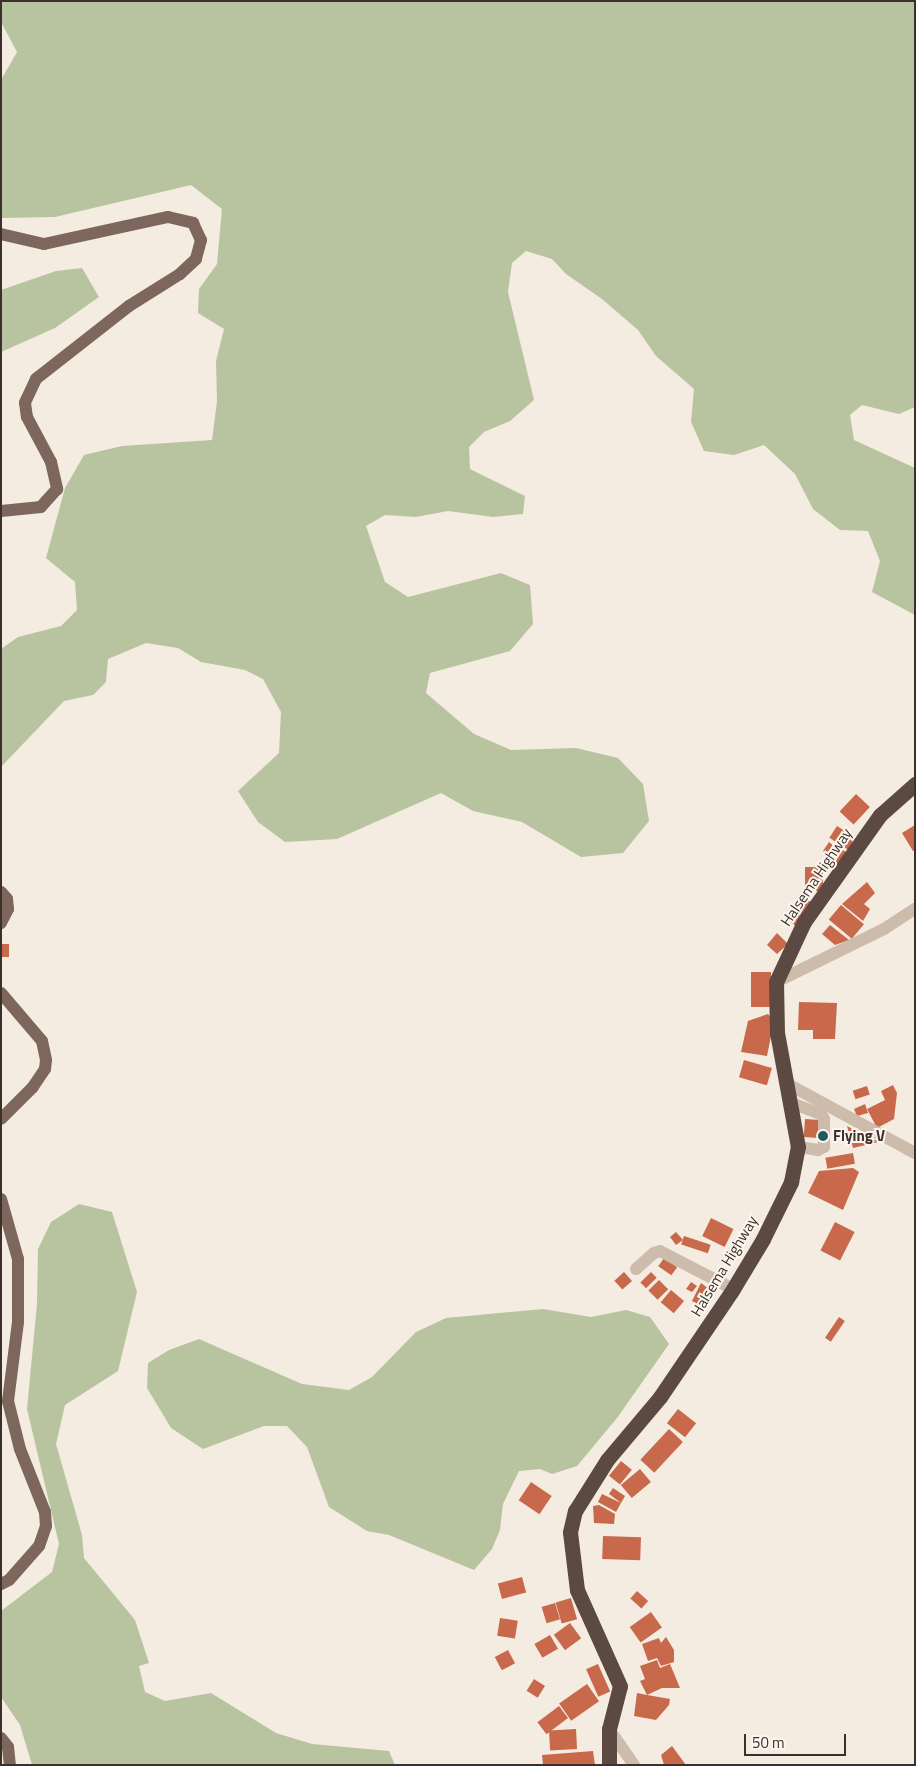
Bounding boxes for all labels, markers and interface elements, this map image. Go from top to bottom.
street label: Halsema Highway [777,825,855,929]
place label: Flying V [833,1127,885,1145]
marker: Flying V [817,1130,829,1142]
street label: Halsema Highway [687,1212,761,1320]
scale bar [746,1724,848,1756]
text: 50 m [752,1731,785,1754]

